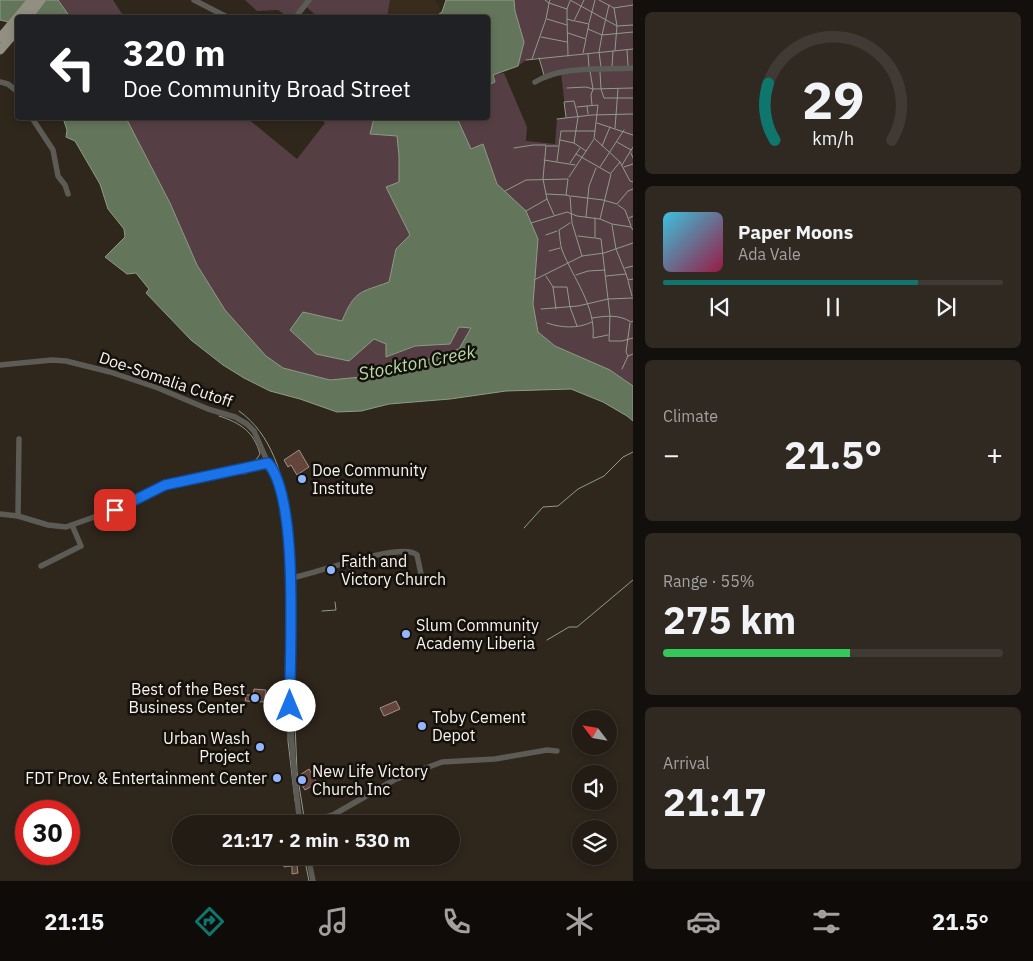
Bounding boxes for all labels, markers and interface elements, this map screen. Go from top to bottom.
text: 320 m [123,30,226,76]
icon: left [40,35,105,100]
text: 29 [802,66,864,133]
text: Doe Community Broad Street [123,74,411,103]
text: km/h [812,127,854,150]
text: Paper Moons [738,220,853,244]
text: Ada Vale [738,244,801,264]
icon: previous [706,293,734,321]
icon: pause [819,293,847,321]
icon: next [932,293,960,321]
water label: Stockton Creek [356,340,478,385]
street label: Doe-Somalia Cutoff [97,347,235,411]
text: Climate [663,406,718,426]
text: 21.5° [784,430,882,479]
text: − [663,436,680,473]
text: + [986,436,1003,473]
place label: Doe Community Institute [312,460,427,498]
marker: Doe Community Institute [296,473,308,485]
pin [94,489,136,531]
icon: arrive [101,496,129,524]
place label: Faith and Victory Church [341,551,446,589]
marker: Faith and Victory Church [325,564,337,576]
text: Range · 55% [663,571,755,591]
text: 275 km [663,595,796,644]
place label: Slum Community Academy Liberia [416,615,539,653]
marker: Slum Community Academy Liberia [400,628,412,640]
place label: Best of the Best Business Center [129,679,245,717]
position arrow [263,679,315,731]
marker: Best of the Best Business Center [249,692,261,704]
place label: Toby Cement Depot [432,707,526,745]
north arrow [572,710,618,755]
map controls [572,710,617,865]
marker: Toby Cement Depot [416,720,428,732]
place label: Urban Wash Project [163,728,250,766]
marker: Urban Wash Project [254,741,266,753]
text: Arrival [663,753,710,773]
place label: New Life Victory Church Inc [312,761,428,799]
button: sound [572,765,617,810]
place label: FDT Prov. & Entertainment Center [25,768,267,788]
marker: FDT Prov. & Entertainment Center [271,772,283,784]
marker: New Life Victory Church Inc [296,774,308,786]
text: 21:17 [663,777,767,826]
speed limit sign: 30 [15,800,80,865]
button: layers [572,820,617,865]
text: 21:17 · 2 min · 530 m [222,828,410,852]
icon: directions [192,904,227,939]
icon: music [316,904,351,939]
icon: phone [439,904,474,939]
icon: climate [562,904,597,939]
icon: car [686,904,721,939]
icon: filters [809,904,844,939]
text: 21:15 [44,907,104,936]
text: 21.5° [932,907,989,936]

